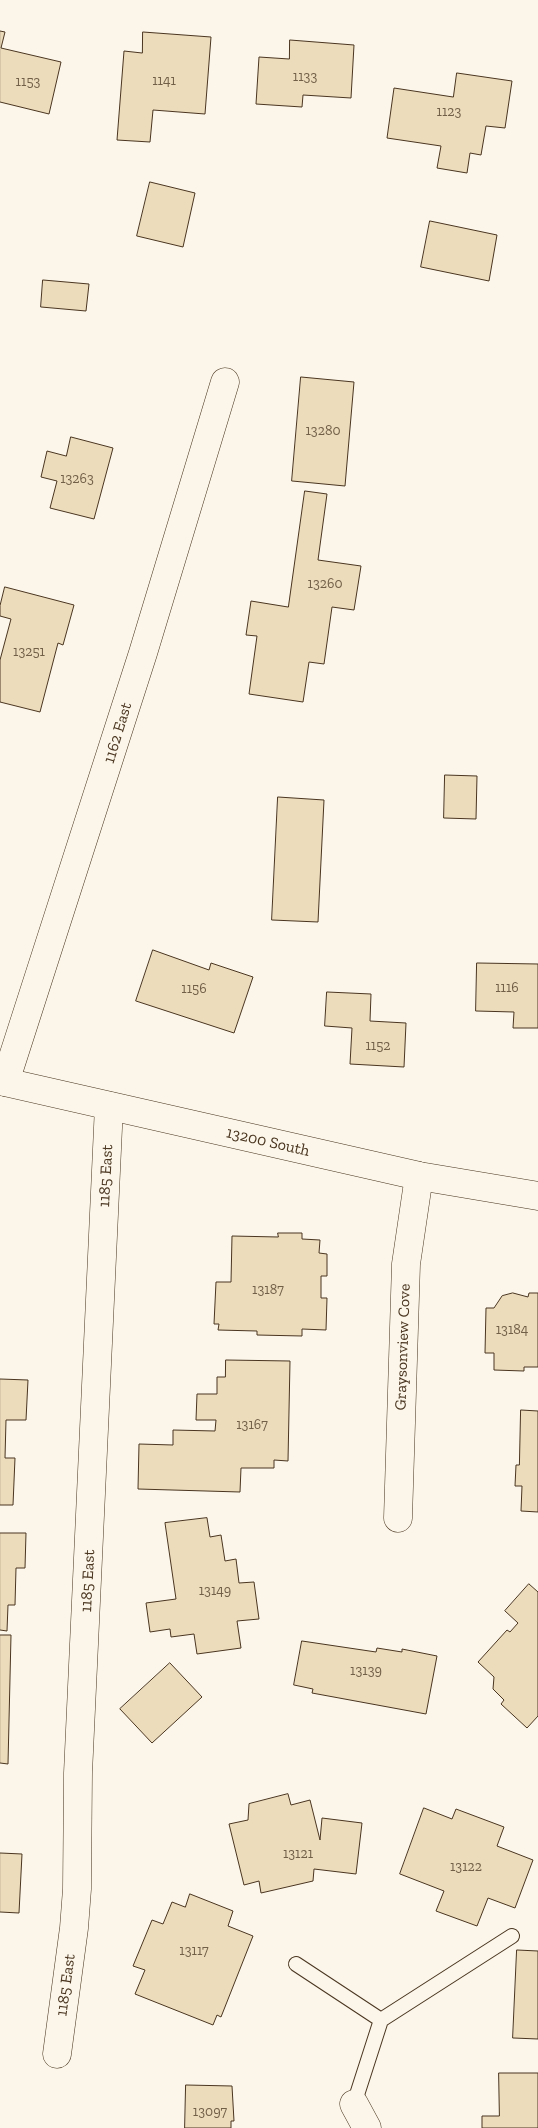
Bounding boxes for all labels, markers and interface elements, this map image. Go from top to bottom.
house number: 1133 [293,69,317,85]
house number: 1141 [152,73,176,89]
house number: 1153 [16,74,40,90]
house number: 1123 [437,104,461,120]
house number: 13280 [305,423,341,439]
house number: 13263 [60,471,94,487]
house number: 13260 [308,576,342,592]
house number: 13251 [13,644,45,660]
street label: 1162 East [100,700,136,766]
house number: 1116 [495,980,519,996]
house number: 1156 [181,981,207,997]
house number: 1152 [365,1038,391,1054]
street label: 13200 South [224,1123,312,1161]
street label: 1185 East [95,1144,117,1208]
house number: 13187 [252,1282,284,1298]
street label: Graysonview Cove [391,1283,415,1411]
house number: 13184 [496,1322,528,1338]
house number: 13167 [236,1417,268,1433]
street label: 1185 East [77,1549,99,1613]
house number: 13149 [199,1583,231,1599]
house number: 13139 [350,1663,382,1679]
house number: 13121 [283,1846,313,1862]
house number: 13122 [450,1859,482,1875]
house number: 13117 [179,1943,209,1959]
street label: 1185 East [52,1953,80,2017]
house number: 13097 [193,2104,227,2120]

